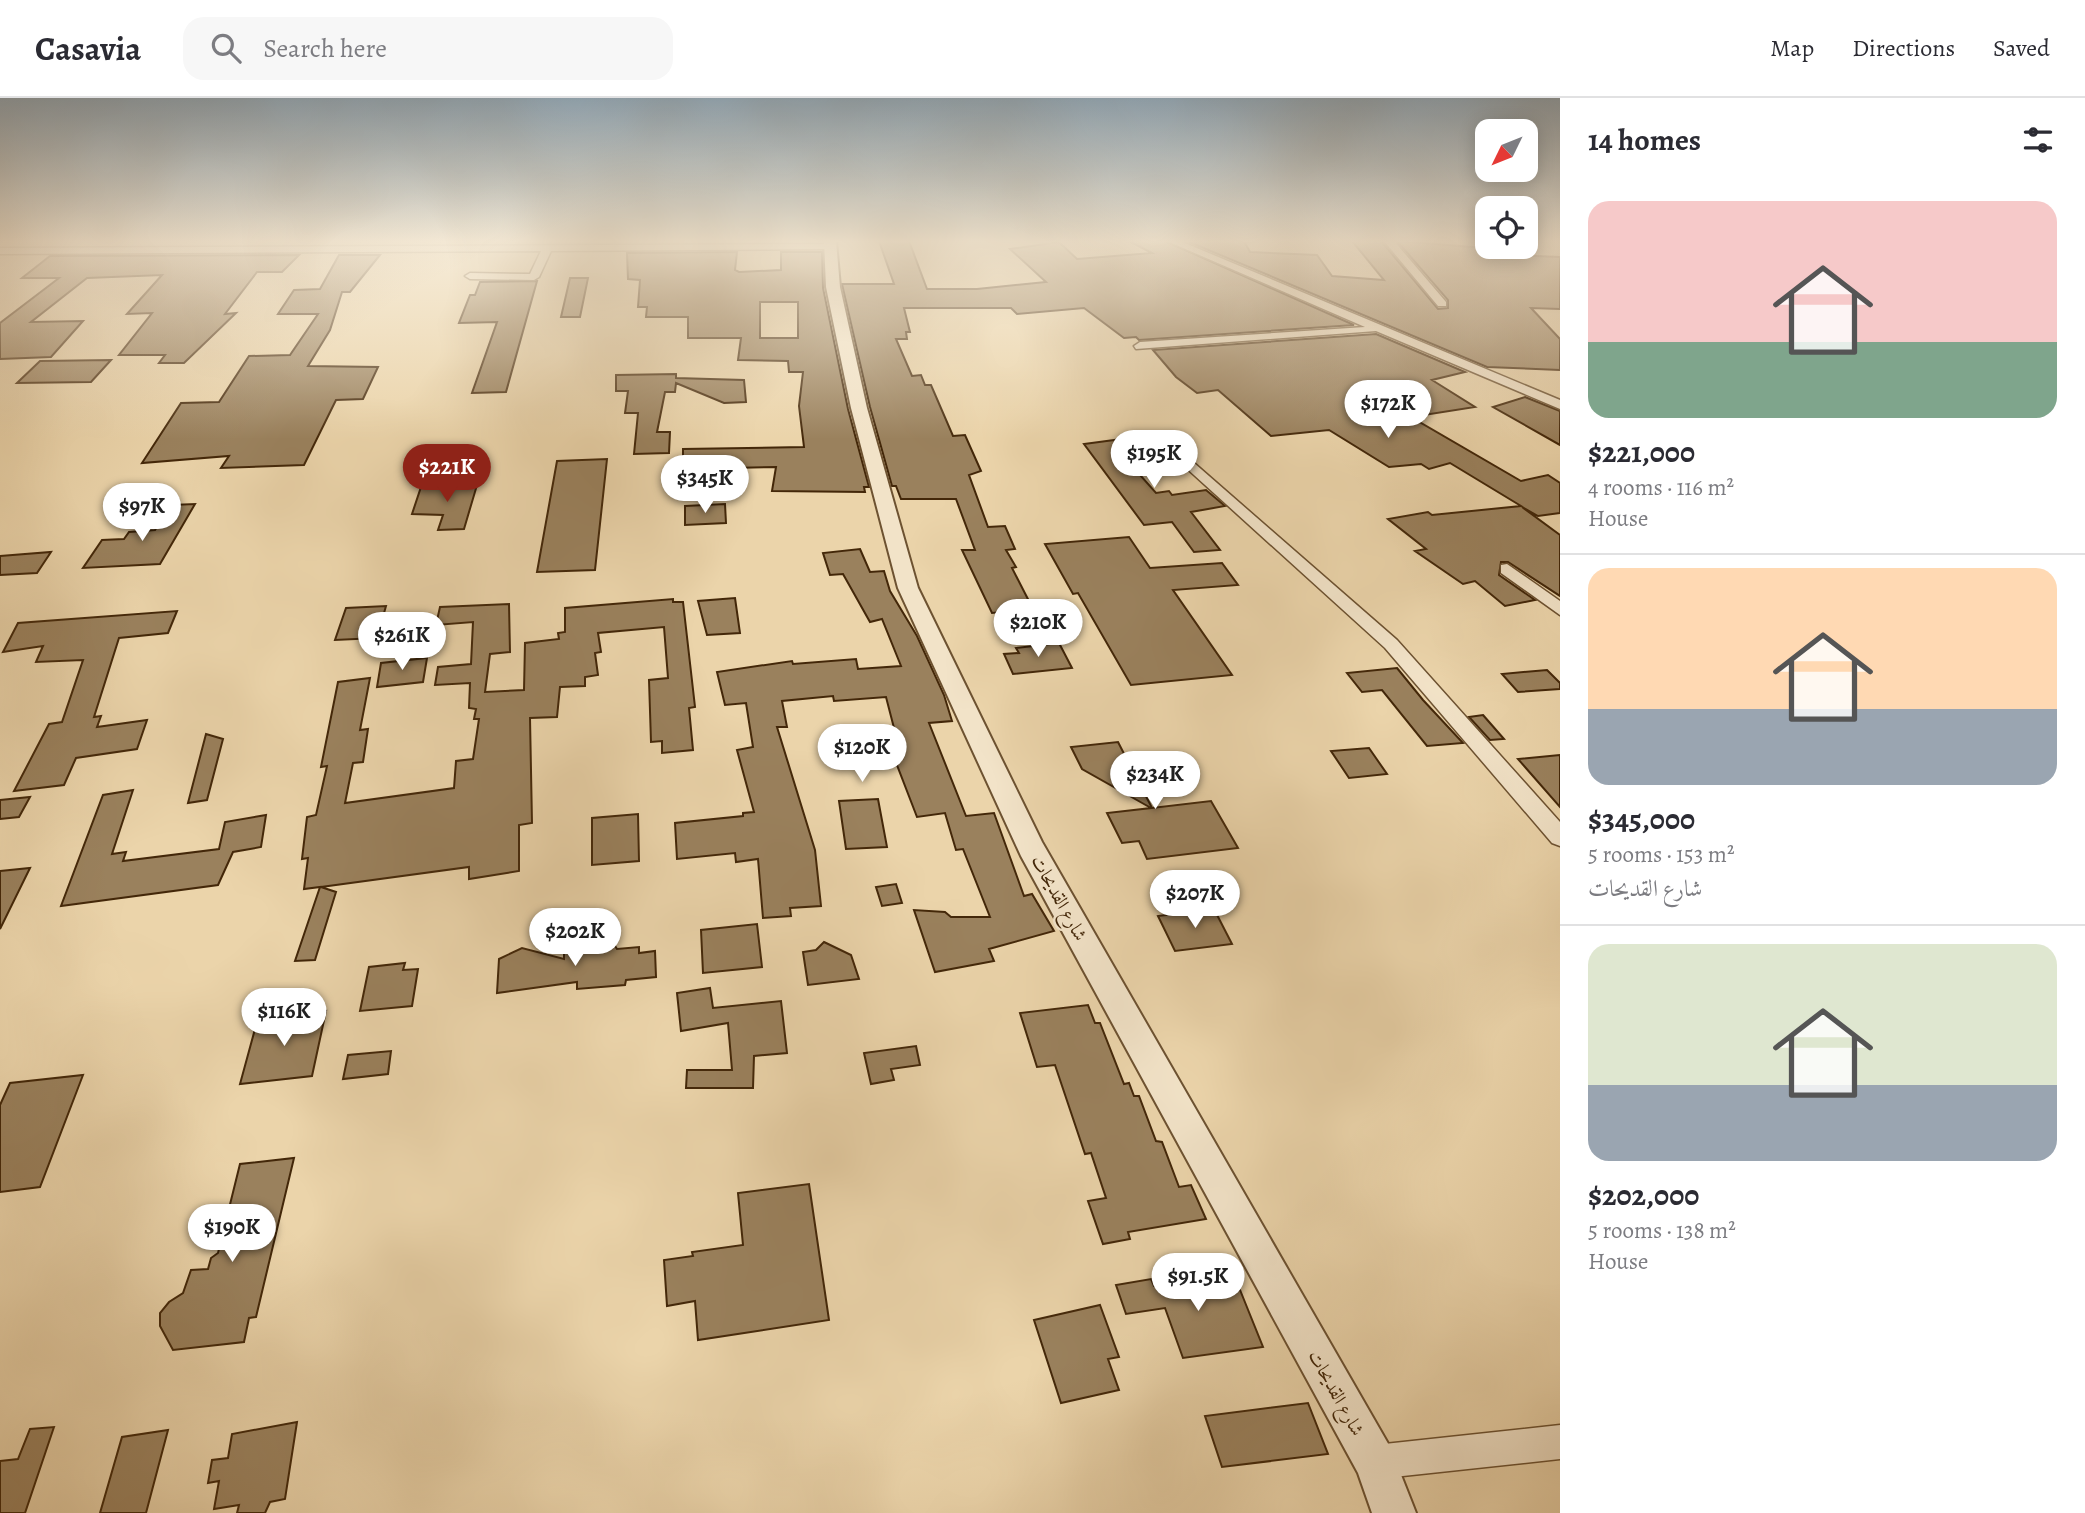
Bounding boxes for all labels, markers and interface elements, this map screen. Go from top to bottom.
search box [183,17,673,80]
text: Casavia [35,26,141,71]
icon: search [207,29,245,67]
text: Search here [263,31,387,66]
text: Map [1770,32,1814,64]
text: Directions [1852,32,1955,64]
text: Saved [1993,32,2050,64]
north arrow [1475,119,1538,182]
map controls [1475,119,1538,259]
text: 14 homes [1588,120,1701,160]
icon: filters [2019,121,2057,159]
button: locate [1475,196,1538,259]
icon: home [1760,247,1886,373]
pin: $172K [1339,380,1437,440]
text: $172K [1361,387,1416,418]
pin: $195K [1105,430,1203,490]
text: $221,000 [1588,432,1695,472]
text: $195K [1127,437,1181,468]
pin: $221K [398,444,496,504]
text: $221K [419,451,475,482]
pin: $345K [656,456,754,515]
text: $345K [677,462,733,493]
text: 4 rooms · 116 m² [1588,472,1734,503]
pin: $97K [101,484,183,543]
text: $97K [119,490,165,521]
text: House [1588,503,1648,534]
pin: $210K [989,600,1087,659]
text: $210K [1010,606,1066,637]
pin: $261K [353,612,451,672]
icon: home [1760,614,1886,740]
text: $261K [374,619,430,650]
pin: $120K [813,724,911,784]
text: $120K [834,731,890,762]
pin: $234K [1106,752,1204,811]
text: $234K [1126,758,1184,789]
text: $345,000 [1588,799,1695,839]
text: 5 rooms · 153 m² [1588,839,1735,870]
street label: شارع القديحات [1023,850,1093,947]
pin: $207K [1146,870,1244,930]
text: شارع القديحات [1588,873,1702,904]
text: $207K [1166,877,1224,908]
pin: $202K [526,908,624,968]
text: $202K [545,915,605,946]
pin: $116K [235,988,333,1048]
icon: home [1760,990,1886,1116]
text: $116K [257,995,311,1026]
text: $202,000 [1588,1175,1699,1215]
pin: $190K [183,1204,281,1264]
text: $190K [204,1211,260,1242]
text: 5 rooms · 138 m² [1588,1215,1736,1246]
text: House [1588,1246,1648,1277]
pin: $91.5K [1141,1254,1255,1313]
text: $91.5K [1168,1260,1228,1291]
street label: شارع القديحات [1300,1345,1370,1442]

